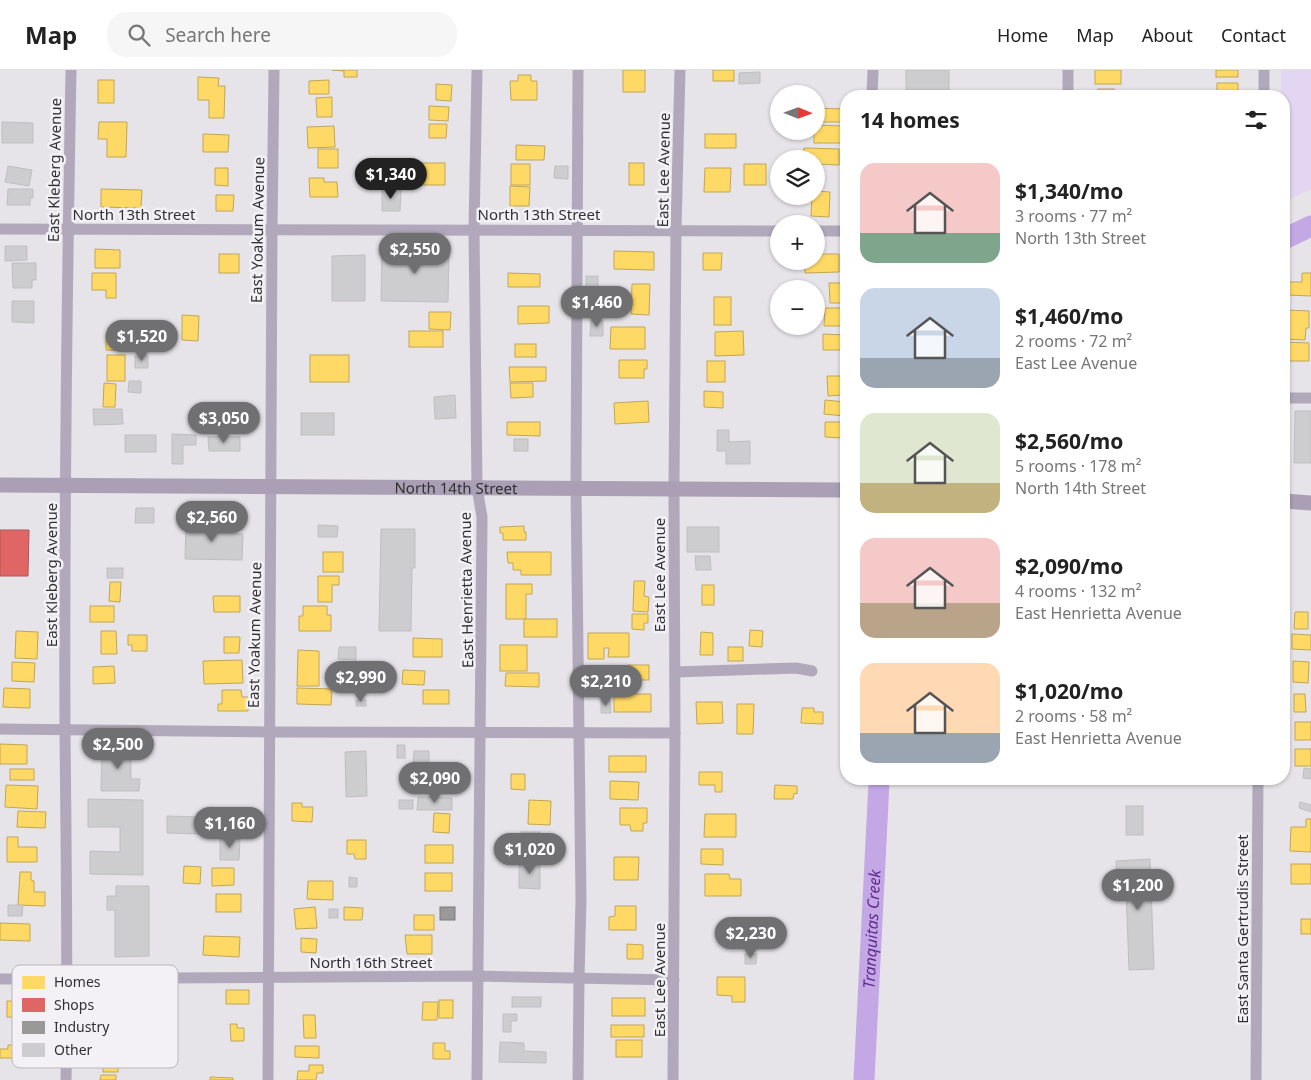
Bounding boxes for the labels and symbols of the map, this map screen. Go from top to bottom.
north arrow [770,85,825,140]
street label: East Kleberg Avenue [43,98,65,242]
street label: East Lee Avenue [652,113,674,227]
street label: East Yoakum Avenue [246,157,268,303]
pin: $1,340 [350,158,432,200]
street label: North 13th Street [73,204,196,224]
street label: North 13th Street [478,204,601,224]
pin: $2,550 [374,232,456,275]
pin: $1,460 [556,286,638,328]
pin: $1,520 [101,320,183,362]
pin: $3,050 [183,402,265,444]
street label: North 14th Street [394,477,518,498]
pin: $2,560 [171,500,253,543]
street label: East Kleberg Avenue [41,503,61,647]
street label: East Henrietta Avenue [455,512,477,668]
street label: East Lee Avenue [649,518,669,632]
street label: East Yoakum Avenue [243,562,265,708]
pin: $2,990 [320,660,402,703]
pin: $2,210 [565,664,647,707]
pin: $2,500 [77,728,159,770]
pin: $2,090 [394,762,476,804]
pin: $1,160 [189,806,271,849]
pin: $1,020 [489,832,571,875]
street label: East Santa Gertrudis Street [1232,834,1252,1024]
water label: Tranquitas Creek [858,868,886,989]
pin: $1,200 [1097,868,1179,911]
pin: $2,230 [710,916,792,959]
street label: East Lee Avenue [649,923,669,1037]
street label: North 16th Street [310,952,433,972]
legend [12,965,178,1068]
text: Homes [54,972,101,991]
text: Shops [54,995,94,1014]
text: Industry [54,1017,110,1036]
text: Other [54,1040,93,1059]

